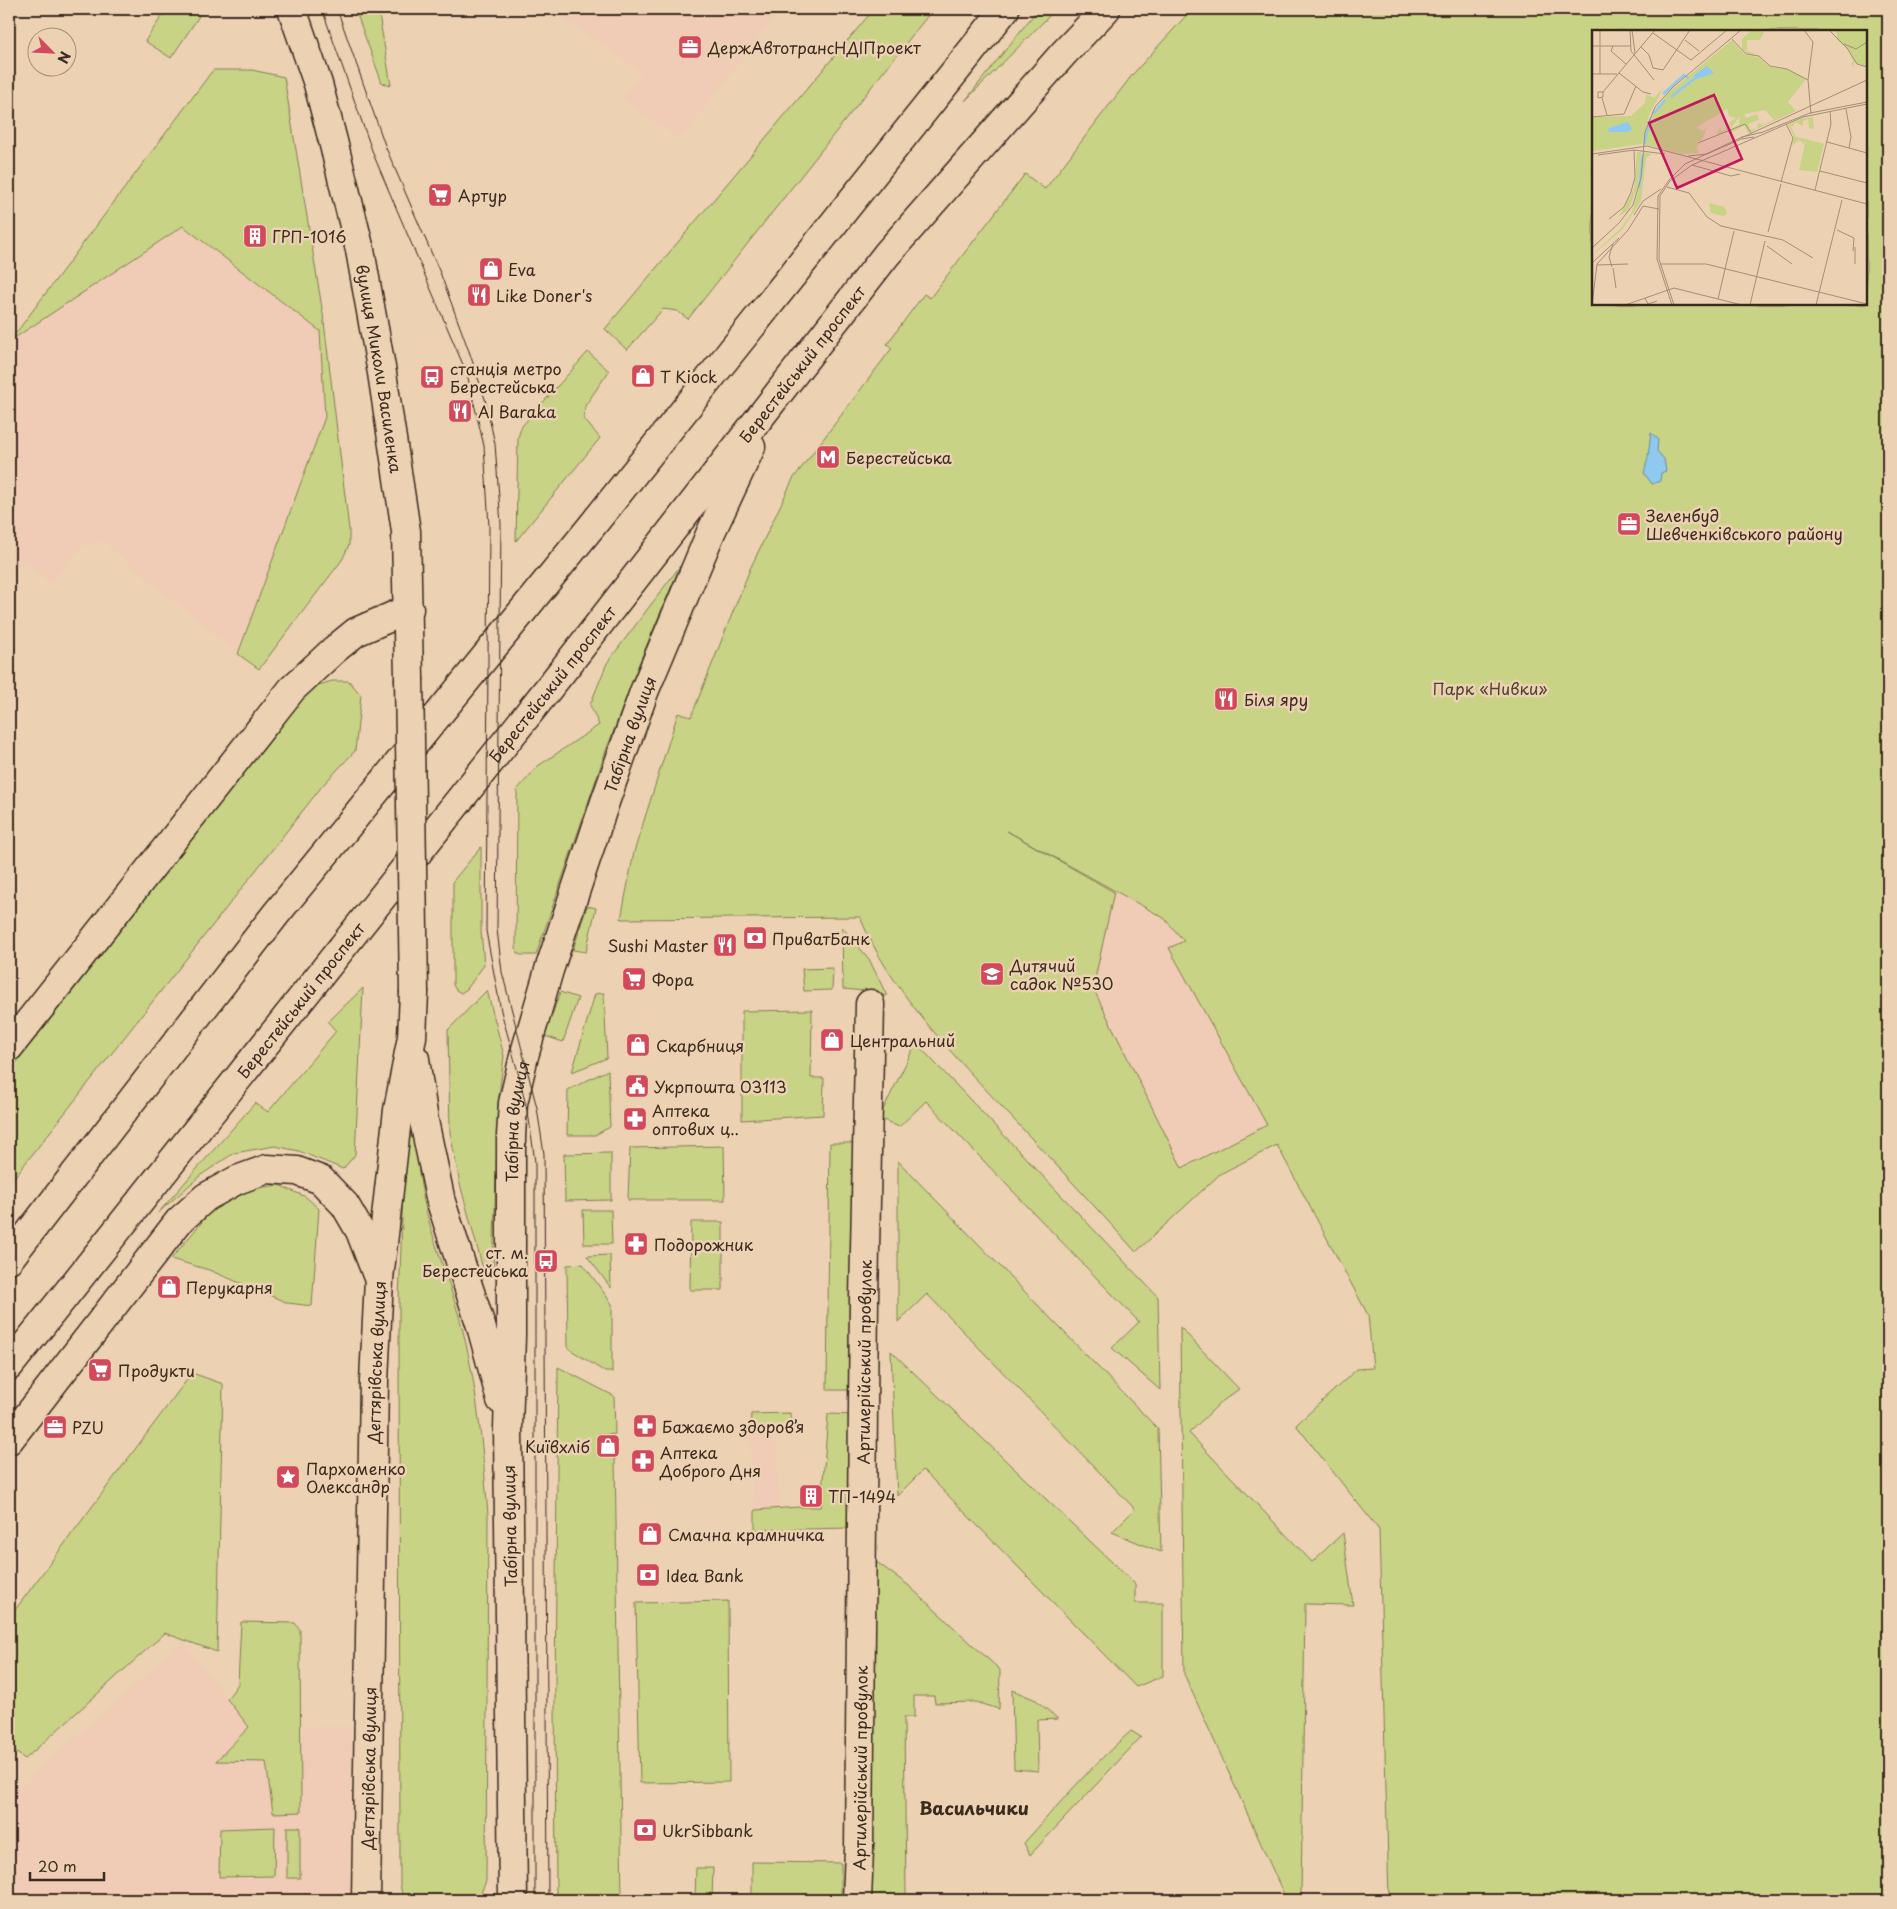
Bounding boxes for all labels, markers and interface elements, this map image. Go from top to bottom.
north arrow [28,28,78,78]
inset map [1592,30,1867,305]
office icon: ДержАвтотрансНДІПроект [677,34,703,60]
place label: ДержАвтотрансНДІПроект [707,35,921,59]
text: N [52,48,76,67]
supermarket icon: Артур [427,182,453,208]
place label: Артур [458,183,507,207]
building icon: ГРП-1016 [242,223,268,249]
place label: ГРП-1016 [272,224,347,248]
shop icon: Eva [478,256,504,282]
place label: Eva [508,257,536,281]
street label: вулиця Миколи Василенка [351,262,409,475]
street label: Берестейський проспект [733,280,871,447]
restaurant icon: Like Doner's [466,282,492,308]
place label: Like Doner's [496,283,592,307]
place label: станція метро Берестейська [450,356,562,398]
shop icon: T Kiock [630,363,656,389]
bus stop icon: станція метро Берестейська [419,364,445,390]
place label: T Kiock [660,364,717,388]
restaurant icon: Al Baraka [447,398,473,424]
place label: Al Baraka [478,399,556,423]
metro station icon: Берестейська [815,444,841,470]
place label: Берестейська [846,445,952,469]
place label: Зеленбуд Шевченківського району [1646,503,1843,545]
office icon: Зеленбуд Шевченківського району [1616,511,1642,537]
street label: Берестейський проспект [482,600,621,767]
street label: Табірна вулиця [597,672,661,796]
park label: Парк «Нивки» [1432,676,1548,700]
restaurant icon: Біля яру [1213,686,1239,712]
place label: Біля яру [1244,687,1308,711]
street label: Берестейський проспект [231,917,370,1083]
bank icon: ПриватБанк [742,925,768,951]
place label: ПриватБанк [772,926,870,950]
restaurant icon: Sushi Master [712,932,738,958]
place label: Sushi Master [607,933,709,957]
place label: Дитячий садок №530 [1009,953,1114,995]
school or university icon: Дитячий садок №530 [979,961,1005,987]
supermarket icon: Фора [621,966,647,992]
place label: Фора [652,967,694,991]
shop icon: Центральний [819,1027,845,1053]
place label: Центральний [850,1028,955,1052]
shop icon: Скарбниця [625,1032,651,1058]
place label: Скарбниця [656,1033,744,1057]
street label: Табірна вулиця [499,1058,535,1182]
public building icon: Укрпошта 03113 [624,1073,650,1099]
place label: Укрпошта 03113 [654,1074,787,1098]
place label: Аптека оптових ц‥ [652,1098,739,1140]
pharmacy icon: Аптека оптових ц‥ [622,1106,648,1132]
pharmacy icon: Подорожник [623,1231,649,1257]
place label: Подорожник [654,1232,754,1256]
place label: ст. м. Берестейська [422,1240,528,1282]
bus stop icon: ст. м. Берестейська [533,1248,559,1274]
street label: Артилерійський провулок [850,1259,877,1464]
shop icon: Перукарня [156,1274,182,1300]
place label: Перукарня [186,1275,273,1299]
street label: Дегтярівська вулиця [361,1280,391,1445]
supermarket icon: Продукти [87,1357,113,1383]
place label: Продукти [118,1358,195,1382]
pharmacy icon: Бажаємо здоровʼя [632,1413,658,1439]
office icon: PZU [42,1414,68,1440]
place label: Бажаємо здоровʼя [662,1414,804,1438]
place label: PZU [72,1415,104,1439]
shop icon: Київхліб [595,1433,621,1459]
place label: Київхліб [525,1434,591,1458]
place label: Аптека Доброго Дня [659,1440,761,1482]
pharmacy icon: Аптека Доброго Дня [630,1448,656,1474]
place label: Пархоменко Олександр [306,1456,406,1498]
place icon: Пархоменко Олександр [275,1464,301,1490]
street label: Табірна вулиця [496,1465,522,1587]
building icon: ТП-1494 [798,1483,824,1509]
place label: ТП-1494 [828,1484,896,1508]
shop icon: Смачна крамничка [637,1521,663,1547]
place label: Смачна крамничка [668,1522,824,1546]
bank icon: Idea Bank [635,1562,661,1588]
place label: Idea Bank [666,1563,744,1587]
street label: Артилерійський провулок [846,1665,873,1871]
street label: Дегтярівська вулиця [355,1686,381,1851]
district label: Васильчики [919,1794,1029,1821]
bank icon: UkrSibbank [632,1817,658,1843]
place label: UkrSibbank [662,1818,753,1842]
scale bar [30,1849,104,1881]
text: 20 m [38,1854,77,1877]

